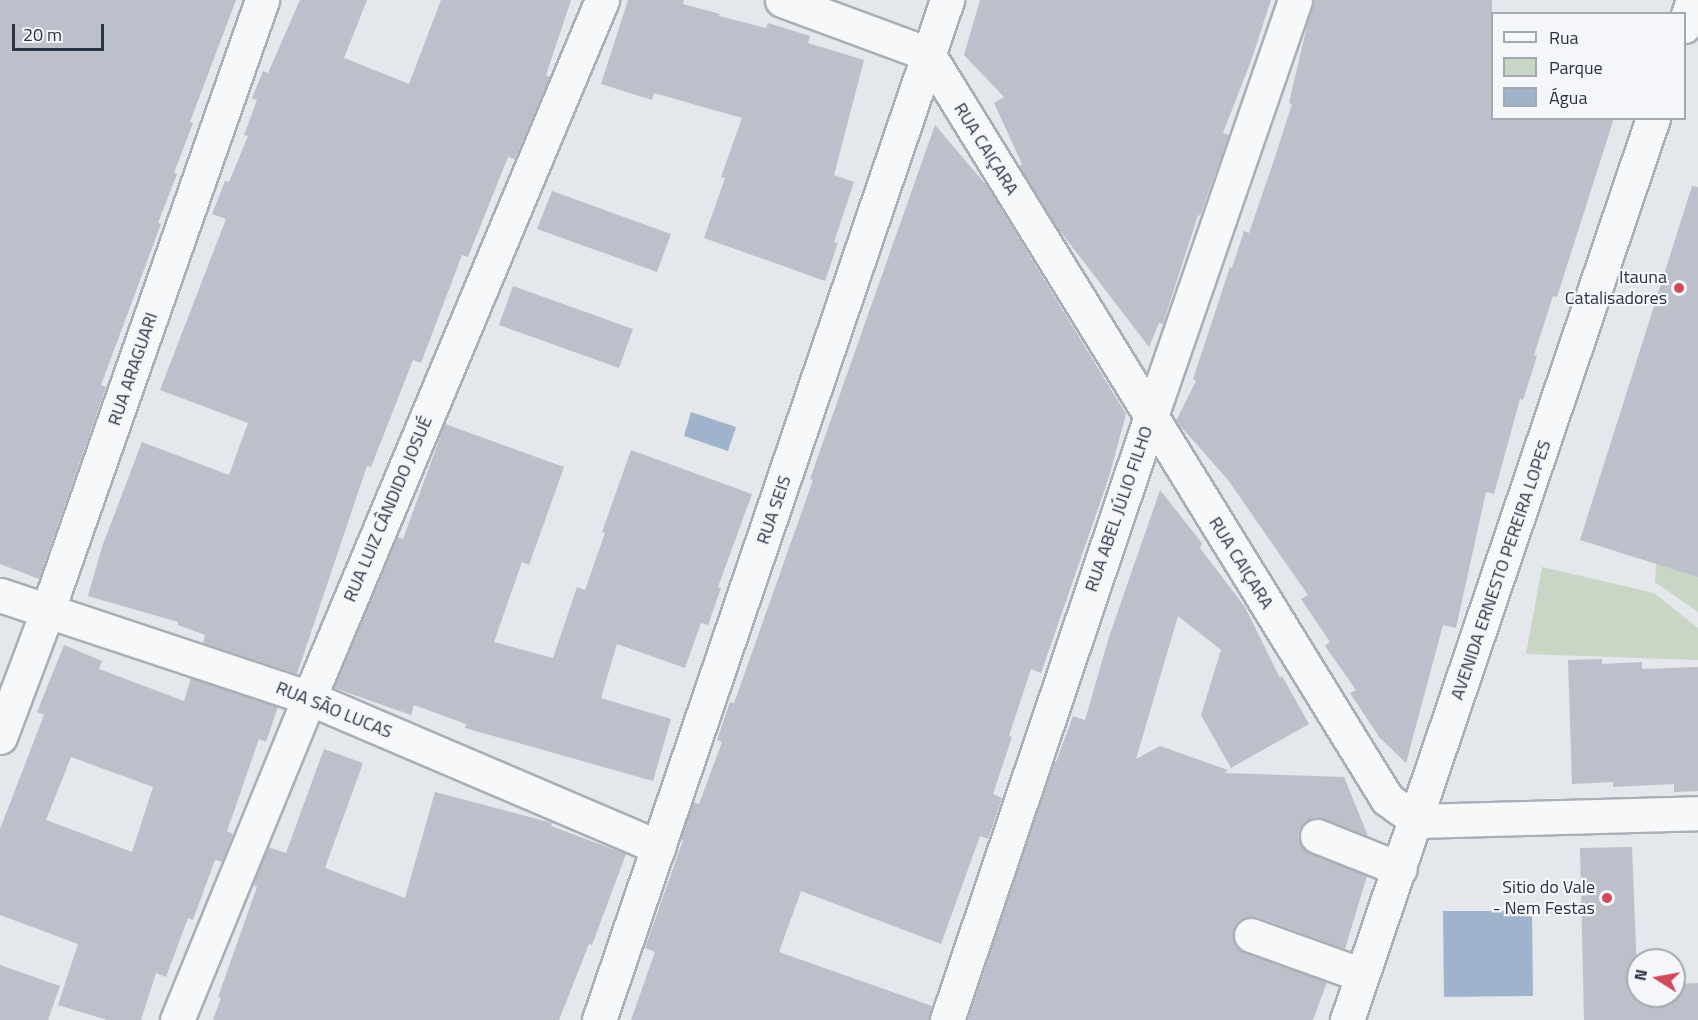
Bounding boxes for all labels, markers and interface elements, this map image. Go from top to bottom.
scale bar [15,12,106,50]
legend [1491,12,1686,120]
text: 20 m [23,21,62,48]
text: Rua [1549,24,1579,51]
text: Parque [1549,54,1603,81]
text: Água [1549,84,1587,111]
street label: RUA CAIÇARA [949,99,1023,199]
place label: Itauna Catalisadores [1565,267,1667,310]
marker: Itauna Catalisadores [1672,281,1686,295]
street label: RUA ARAGUARI [104,310,162,428]
street label: RUA LUIZ CÂNDIDO JOSUÉ [339,413,437,605]
street label: RUA ABEL JÚLIO FILHO [1080,423,1158,595]
street label: AVENIDA ERNESTO PEREIRA LOPES [1446,437,1556,703]
street label: RUA SEIS [752,473,796,547]
street label: RUA CAIÇARA [1204,513,1278,613]
street label: RUA SÃO LUCAS [273,677,395,743]
place label: Sitio do Vale - Nem Festas [1493,877,1595,920]
marker: Sitio do Vale - Nem Festas [1600,891,1614,905]
north arrow [1626,948,1686,1008]
text: N [1627,967,1653,983]

